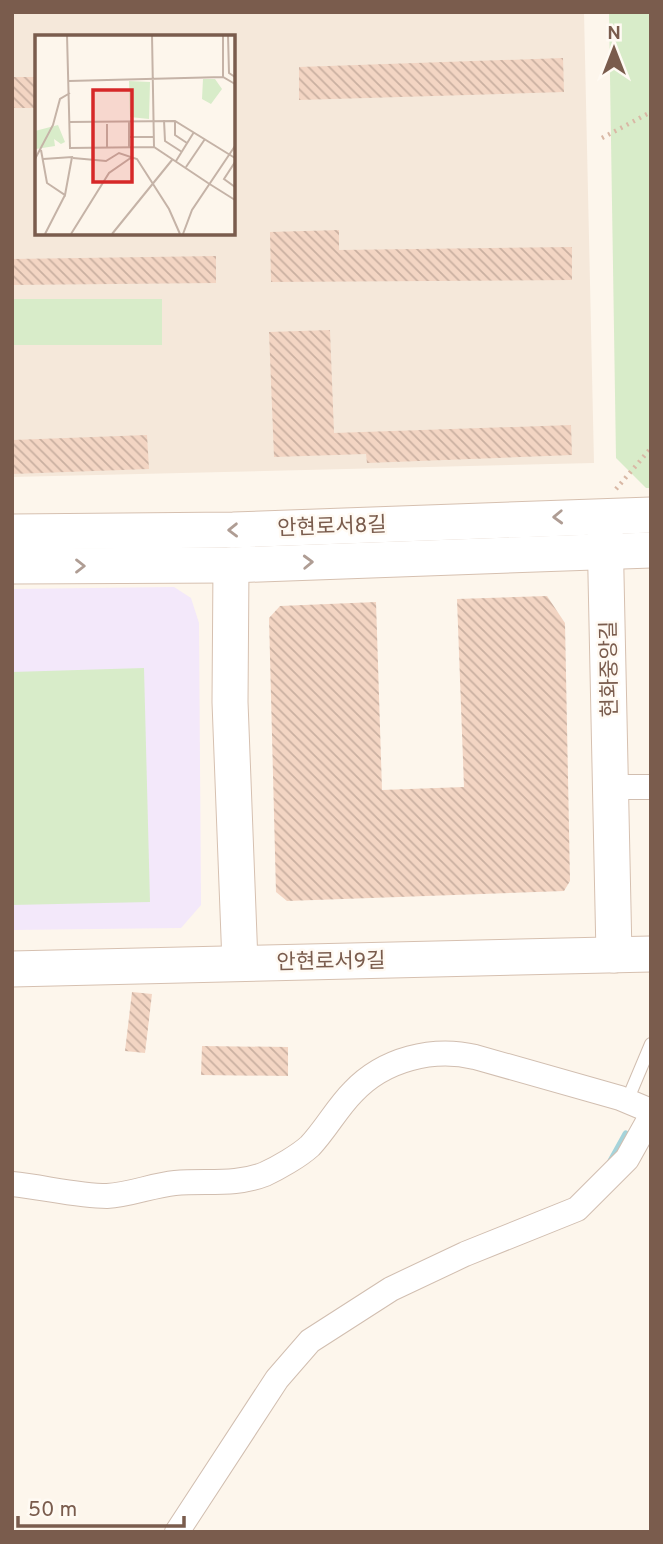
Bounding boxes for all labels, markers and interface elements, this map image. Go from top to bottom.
north arrow [579,14,649,84]
text: N [607,22,621,46]
inset map [35,35,234,234]
one-way arrow [552,510,563,525]
street label: 안현로서8길 [277,512,387,543]
one-way arrow [227,522,238,537]
one-way arrow [303,555,314,570]
one-way arrow [76,558,86,574]
street label: 현화중앙길 [596,620,625,718]
street label: 안현로서9길 [276,948,386,977]
scale bar [18,1484,184,1528]
text: 50 m [28,1497,77,1524]

